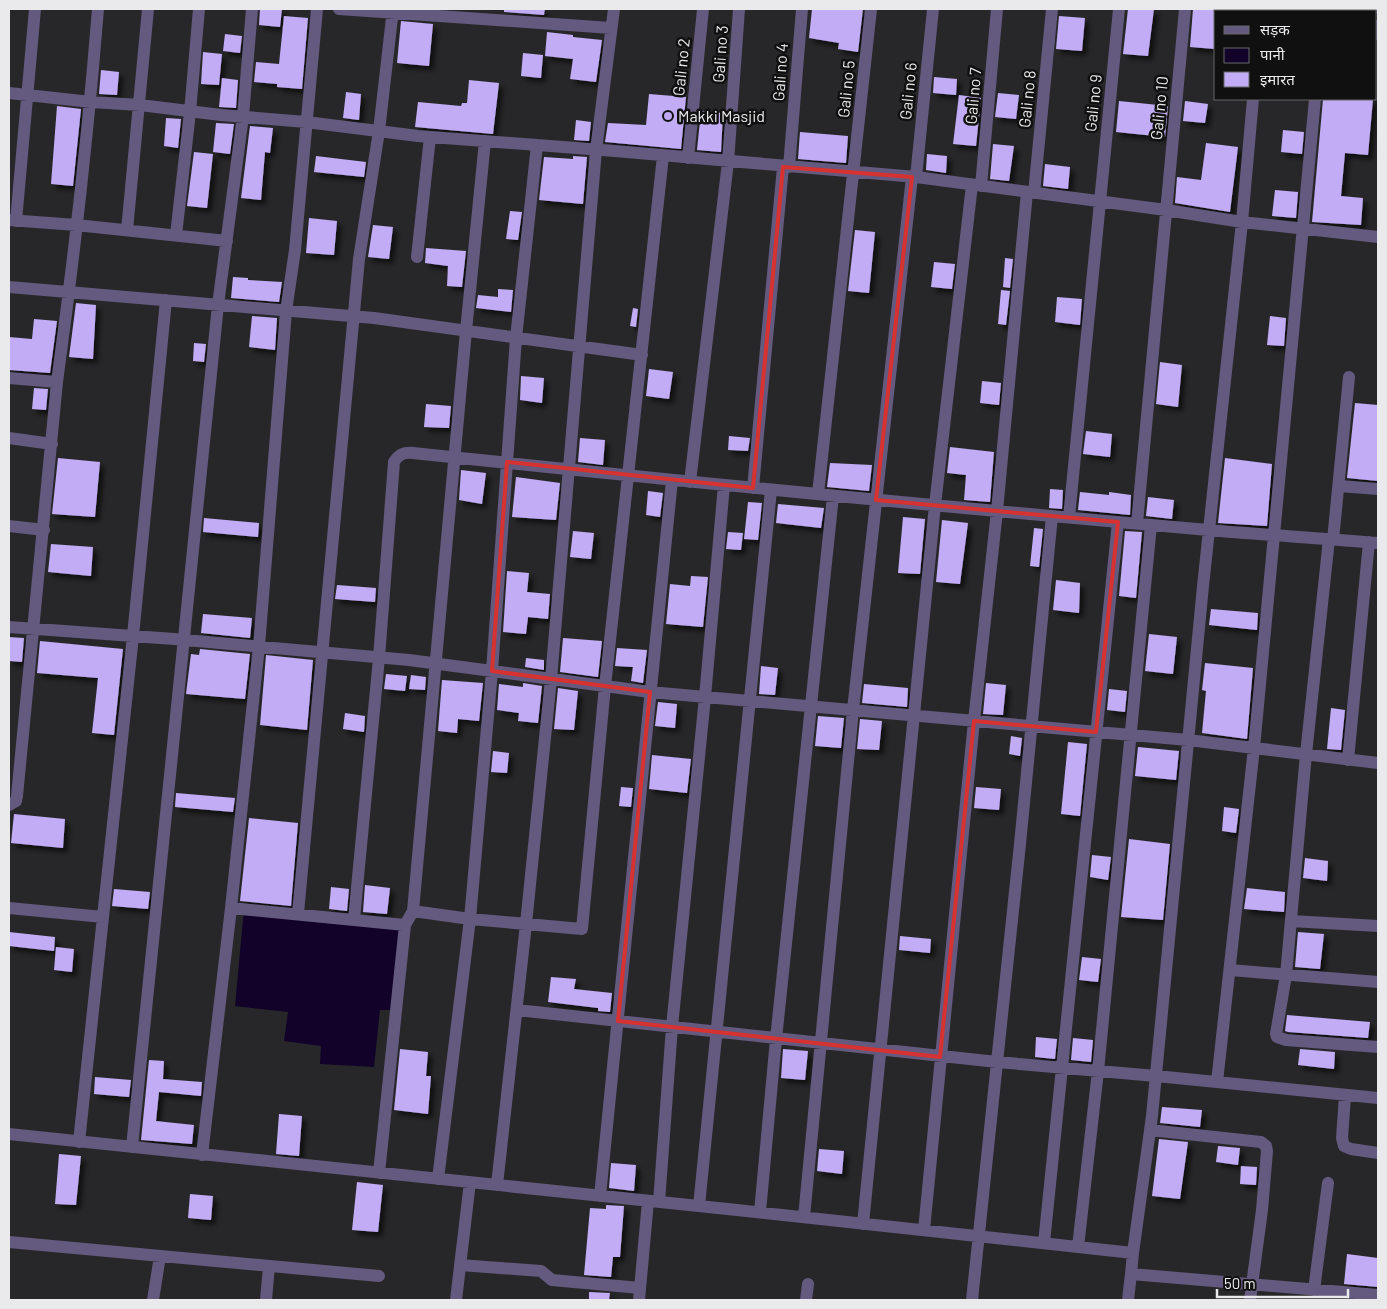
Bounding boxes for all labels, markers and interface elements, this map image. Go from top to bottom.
legend [1214,10,1377,100]
text: सड़क [1260,20,1290,38]
street label: Gali no 3 [708,25,731,83]
street label: Gali no 2 [668,37,693,97]
street label: Gali no 4 [768,42,791,102]
text: पानी [1260,45,1286,63]
street label: Gali no 5 [833,59,858,119]
street label: Gali no 6 [895,61,920,121]
street label: Gali no 7 [961,66,984,125]
street label: Gali no 8 [1014,69,1039,129]
text: इमारत [1260,70,1295,88]
street label: Gali no 9 [1080,73,1105,133]
street label: Gali no 10 [1146,75,1171,141]
place label: Makki Masjid [678,106,765,125]
marker: Makki Masjid [662,110,674,122]
scale bar [1217,1266,1348,1298]
text: 50 m [1224,1274,1256,1292]

